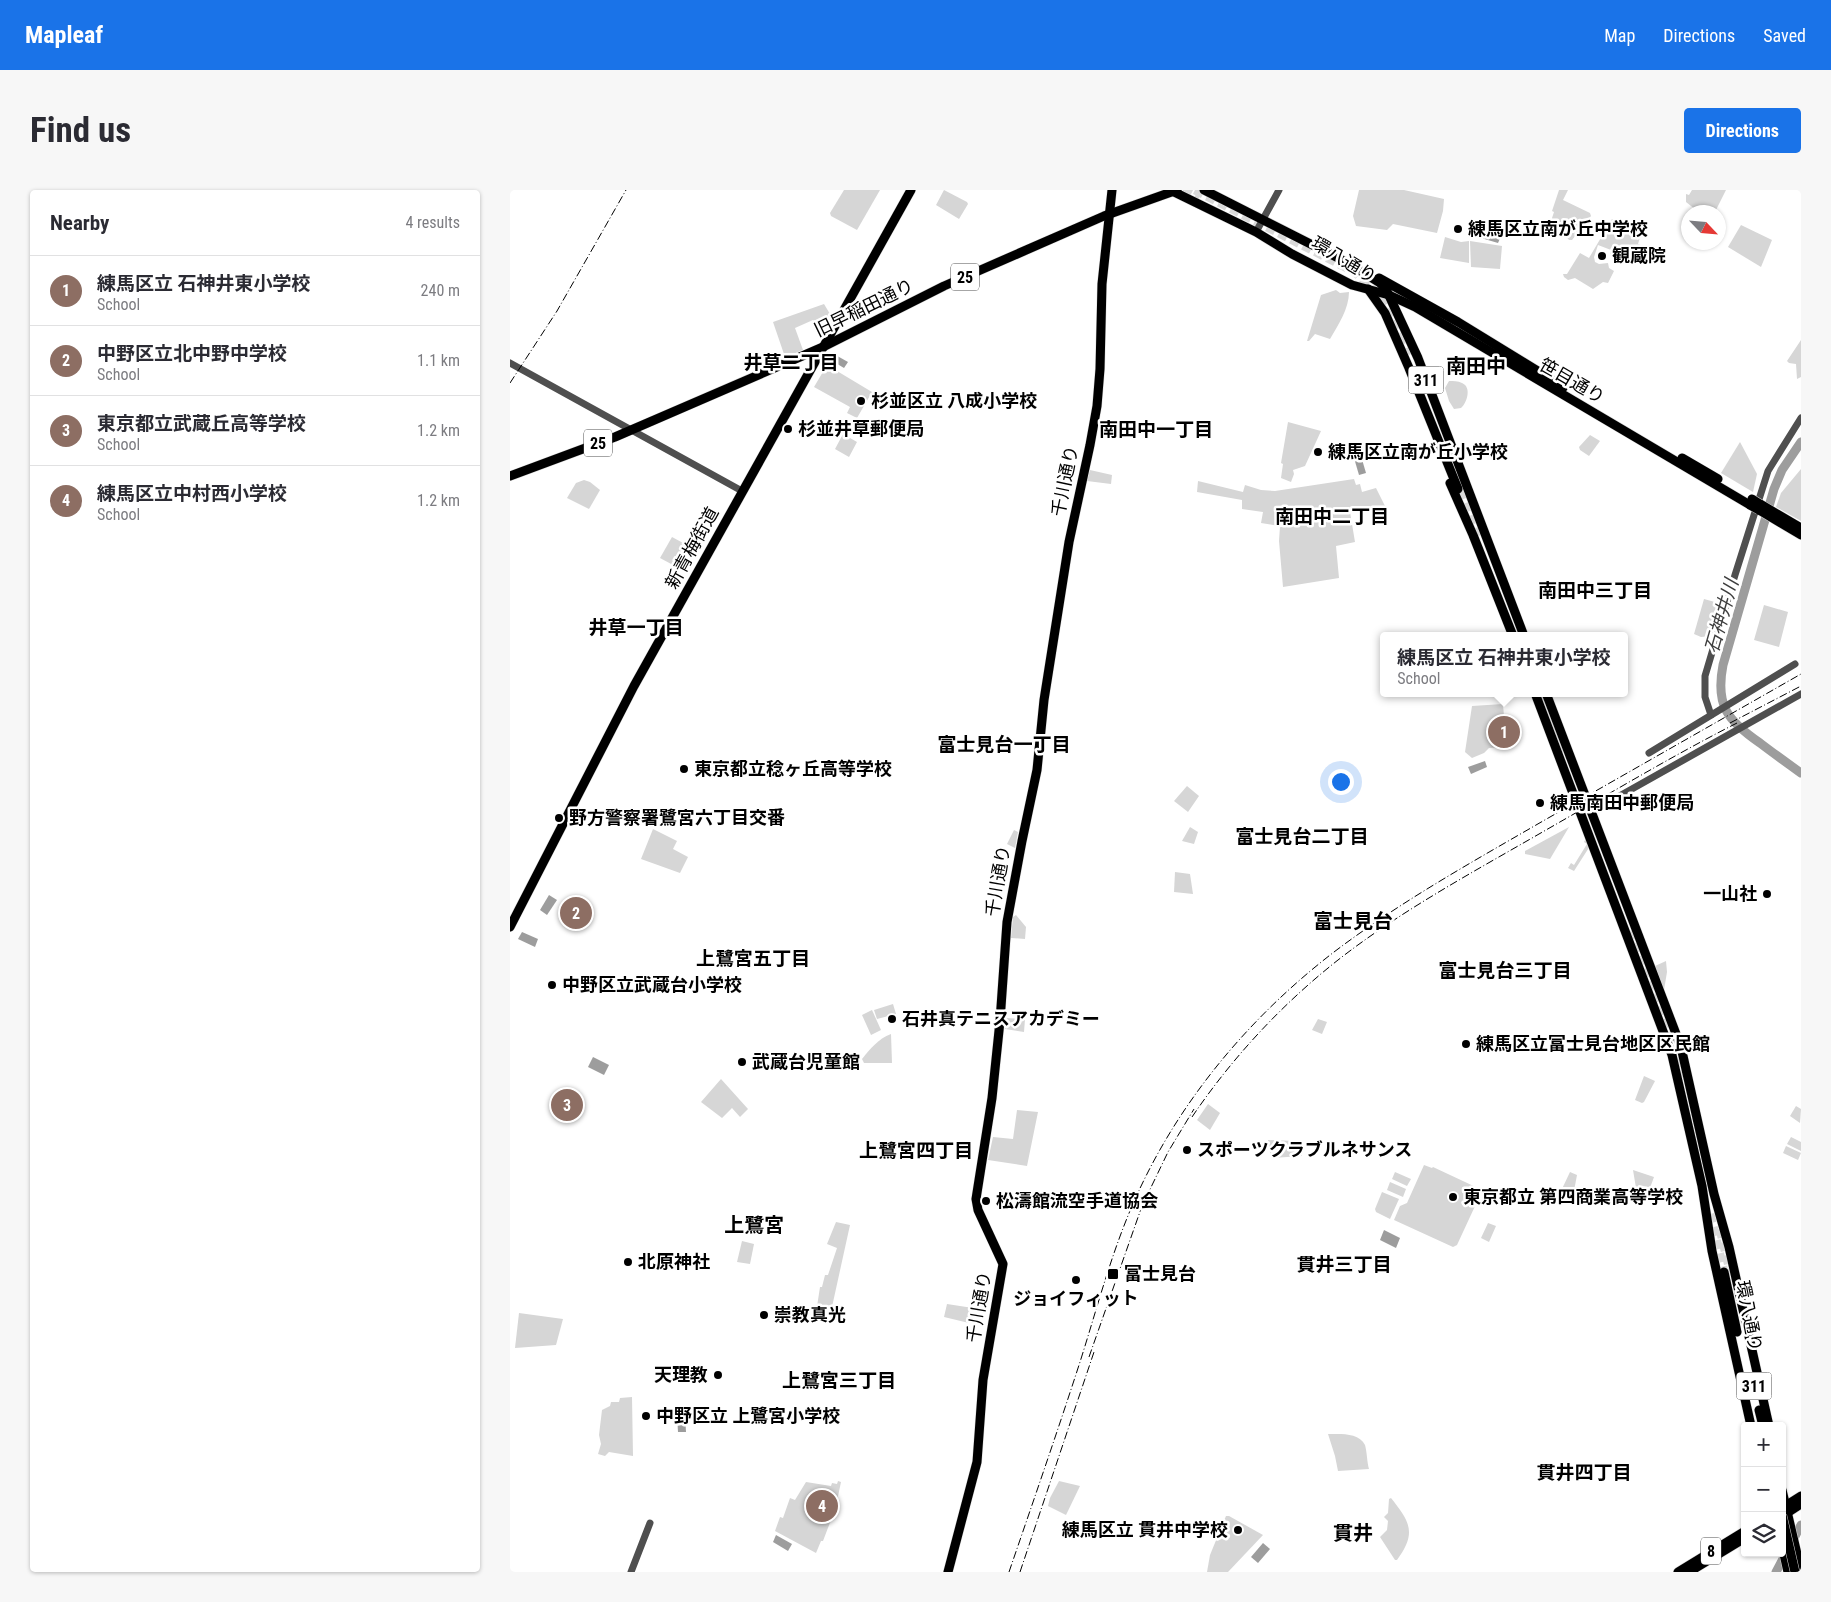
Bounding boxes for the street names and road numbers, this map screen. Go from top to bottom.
street label: 環八通り [1308,232,1381,287]
road number: 25 [951,264,979,290]
street label: 旧早稲田通り [811,274,917,341]
street label: 笹目通り [1536,353,1609,408]
road number: 311 [1408,366,1444,394]
road number: 25 [584,430,612,456]
street label: 千川通り [1047,443,1082,518]
street label: 新青梅街道 [661,503,723,592]
street label: 千川通り [981,844,1014,918]
street label: 千川通り [962,1270,995,1344]
street label: 環八通り [1732,1279,1767,1353]
road number: 311 [1736,1372,1772,1400]
road number: 8 [1701,1538,1721,1564]

